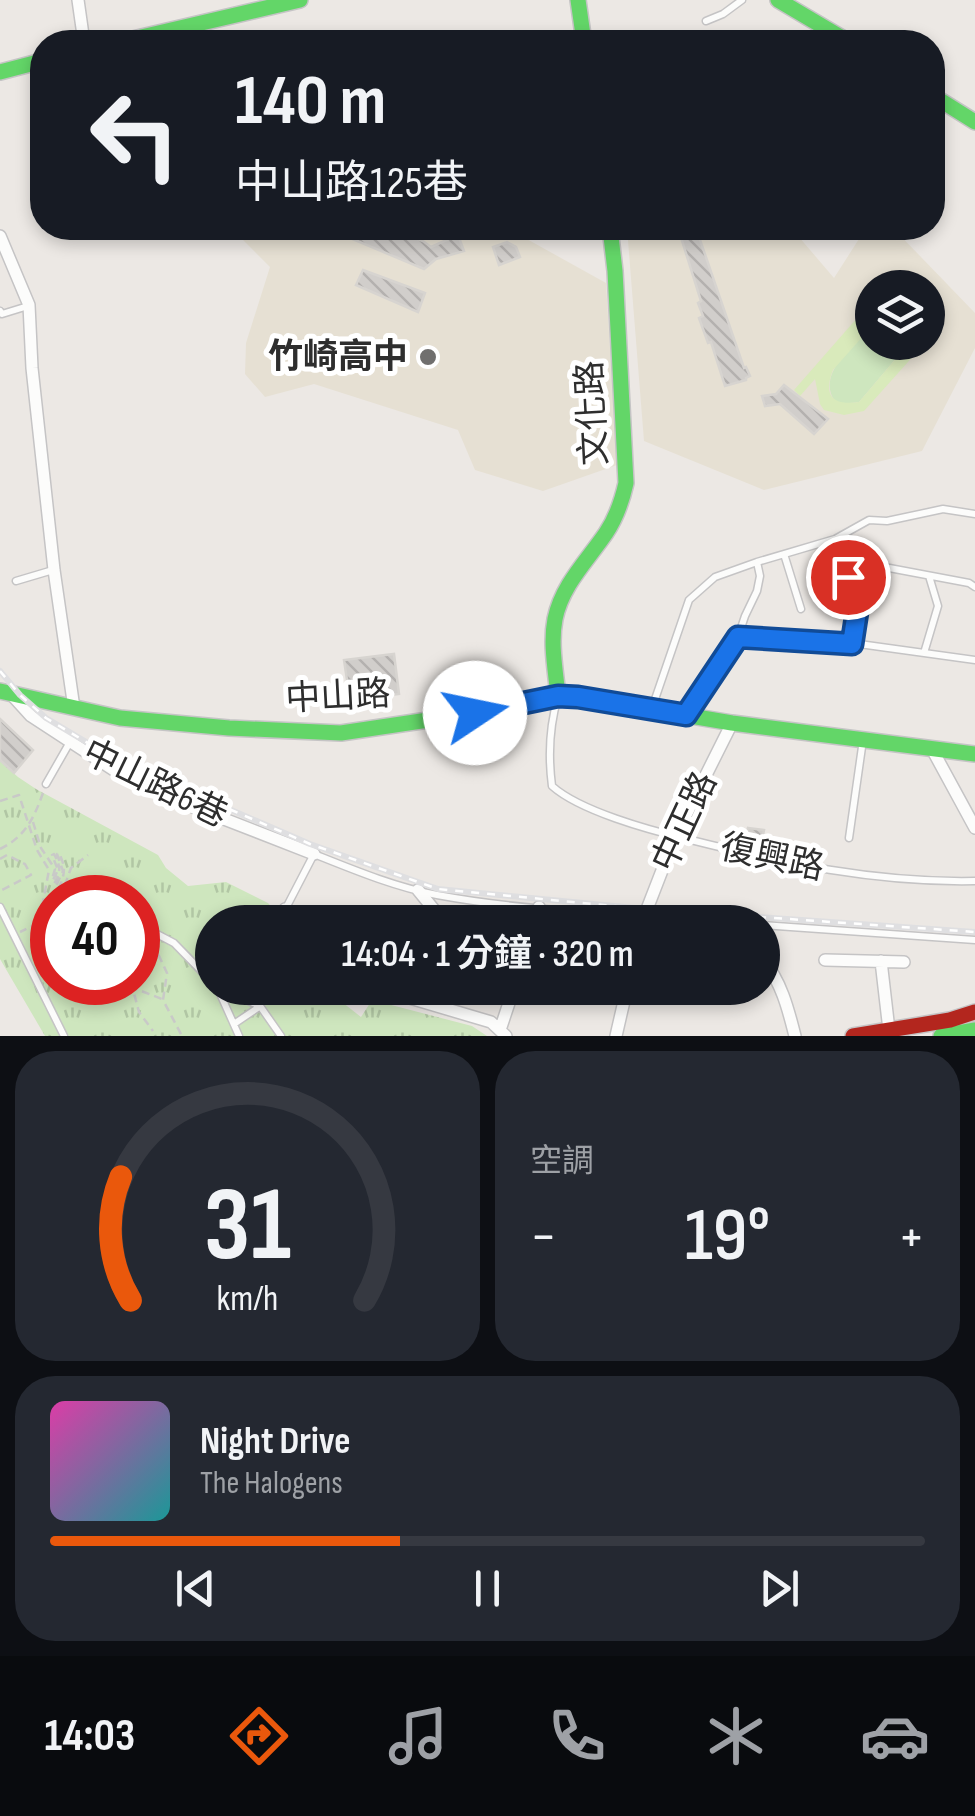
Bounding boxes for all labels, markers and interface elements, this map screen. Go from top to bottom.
text: 140 m [235,60,386,144]
icon: left [70,70,200,200]
text: 中山路125巷 [235,156,468,211]
map controls [855,270,945,360]
button: layers [855,270,945,360]
place label: 竹崎高中 [268,336,408,379]
marker: 竹崎高中 [417,346,439,368]
street label: 文化路 [569,359,617,467]
pin [806,535,891,620]
icon: arrive [821,550,876,605]
position arrow [423,661,527,765]
street label: 中山路 [284,673,392,721]
street label: 中山路6巷 [76,731,234,837]
street label: 中正路 [643,765,727,879]
street label: 復興路 [716,826,828,890]
speed limit sign: 40 [30,875,160,1005]
text: 14:04 · 1 分鐘 · 320 m [342,932,633,977]
text: 空調 [530,1142,594,1181]
text: 31 [204,1164,291,1289]
text: 19° [685,1191,770,1282]
text: − [530,1204,557,1271]
text: + [898,1204,925,1271]
text: km/h [217,1278,278,1321]
text: Night Drive [200,1419,351,1464]
text: The Halogens [200,1464,343,1503]
icon: previous [168,1561,223,1616]
icon: pause [460,1561,515,1616]
icon: next [752,1561,807,1616]
icon: directions [224,1701,294,1771]
icon: music [383,1701,453,1771]
icon: phone [542,1701,612,1771]
icon: climate [701,1701,771,1771]
icon: car [860,1701,930,1771]
text: 14:03 [45,1709,135,1764]

